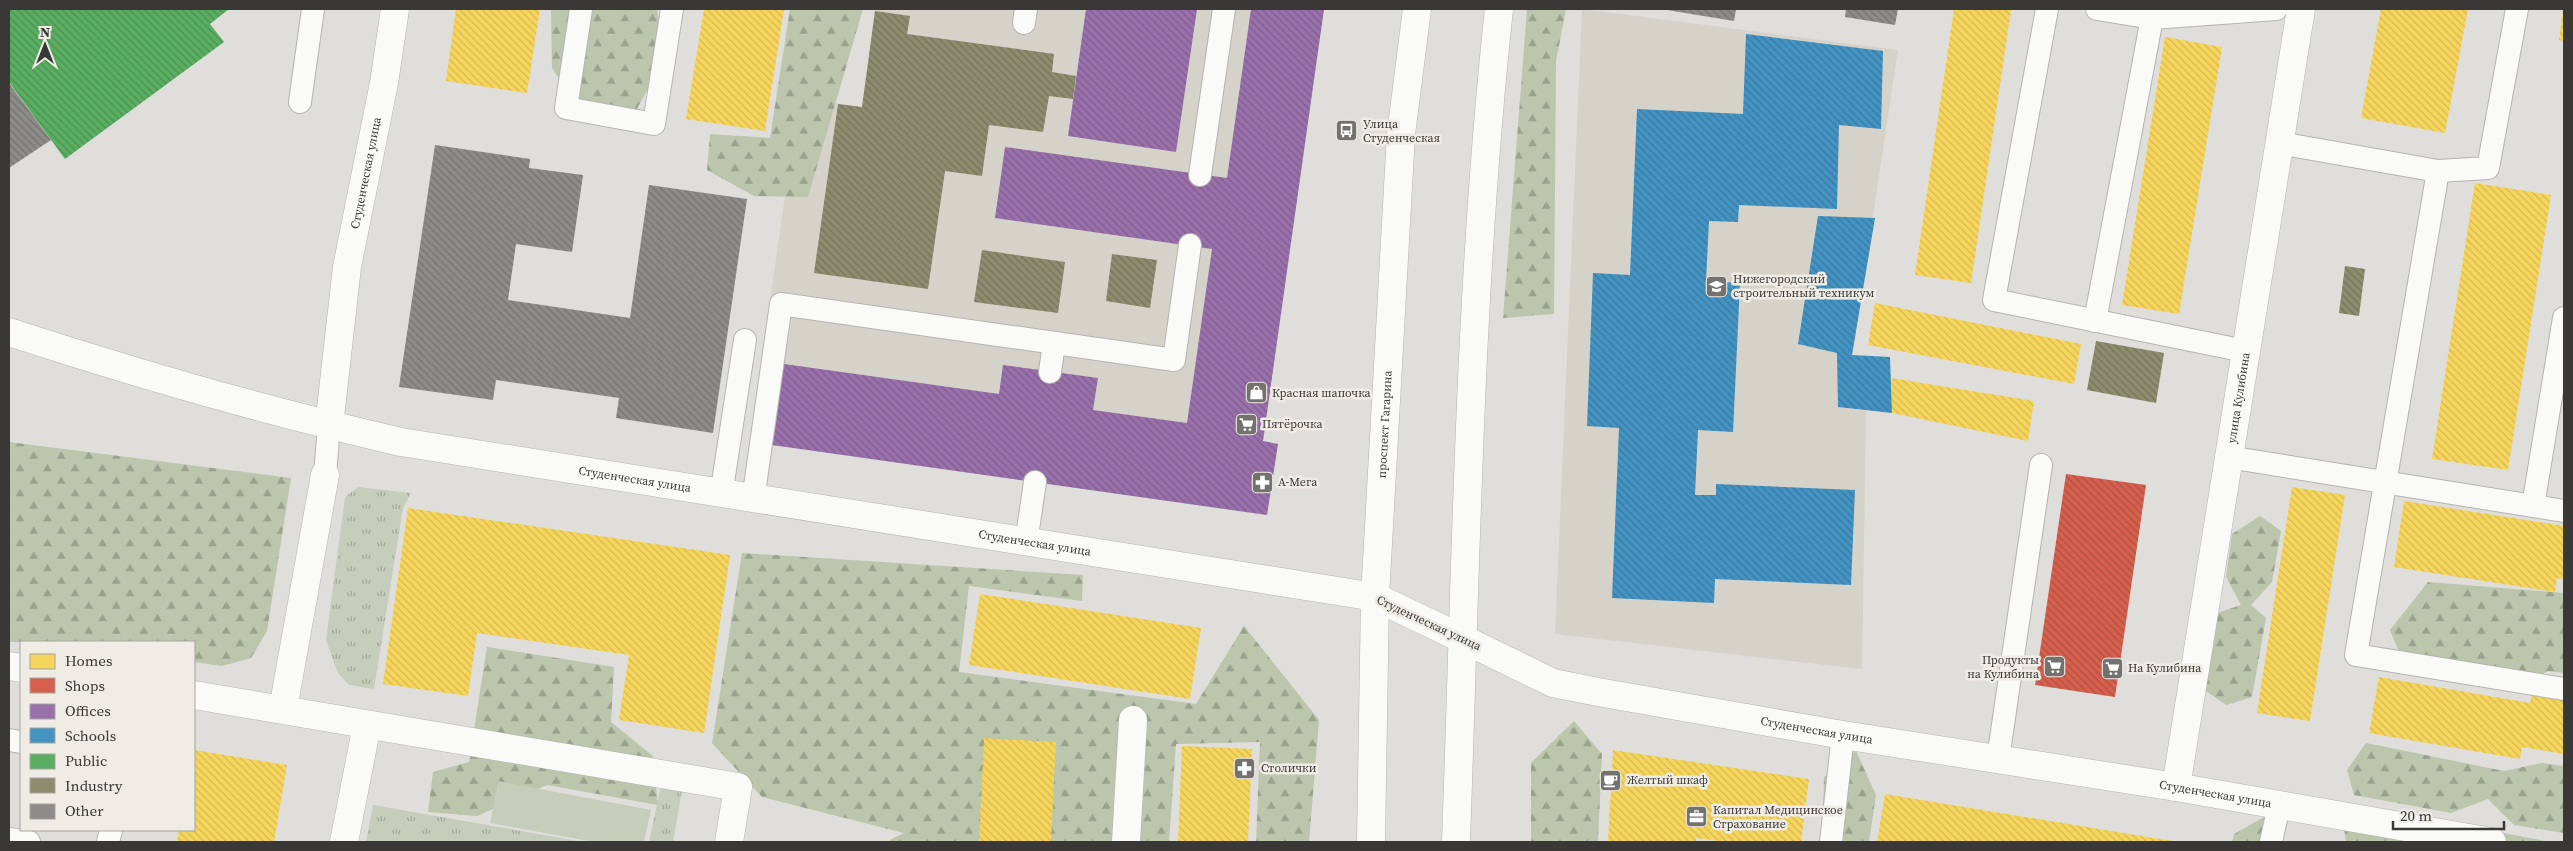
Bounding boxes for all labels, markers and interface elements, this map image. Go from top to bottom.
north arrow [20,20,70,70]
text: N [40,22,50,42]
street label: Студенческая улица [347,115,385,230]
place label: Улица Студенческая [1363,116,1440,146]
bus stop icon: Улица Студенческая [1335,119,1359,143]
place label: Нижегородский строительный техникум [1733,271,1875,301]
school or university icon: Нижегородский строительный техникум [1705,274,1729,298]
street label: улица Кулибина [2223,350,2254,445]
street label: проспект Гагарина [1374,369,1396,479]
shop icon: Красная шапочка [1244,381,1268,405]
place label: Красная шапочка [1272,385,1372,401]
supermarket icon: Пятёрочка [1234,412,1258,436]
place label: Пятёрочка [1262,416,1323,432]
street label: Студенческая улица [577,462,693,496]
pharmacy icon: А-Мега [1250,470,1274,494]
place label: А-Мега [1278,474,1318,490]
street label: Студенческая улица [977,526,1093,560]
street label: Студенческая улица [1374,592,1485,655]
legend [20,641,195,831]
text: Homes [65,650,112,671]
place label: Продукты на Кулибина [1967,652,2040,682]
supermarket icon: Продукты на Кулибина [2043,655,2067,679]
supermarket icon: На Кулибина [2100,656,2124,680]
place label: На Кулибина [2128,660,2202,676]
text: Shops [65,675,105,696]
text: Offices [65,700,111,721]
street label: Студенческая улица [1759,713,1875,748]
text: Schools [65,725,116,746]
text: Public [65,750,107,771]
pharmacy icon: Столички [1233,756,1257,780]
place label: Столички [1261,760,1317,776]
cafe icon: Желтый шкаф [1599,768,1623,792]
place label: Желтый шкаф [1627,772,1708,788]
text: Industry [65,775,123,796]
street label: Студенческая улица [2158,777,2274,812]
scale bar [2393,798,2504,830]
text: Other [65,800,104,821]
place label: Капитал Медицинское Страхование [1713,802,1843,832]
office icon: Капитал Медицинское Страхование [1685,805,1709,829]
text: 20 m [2400,805,2432,826]

